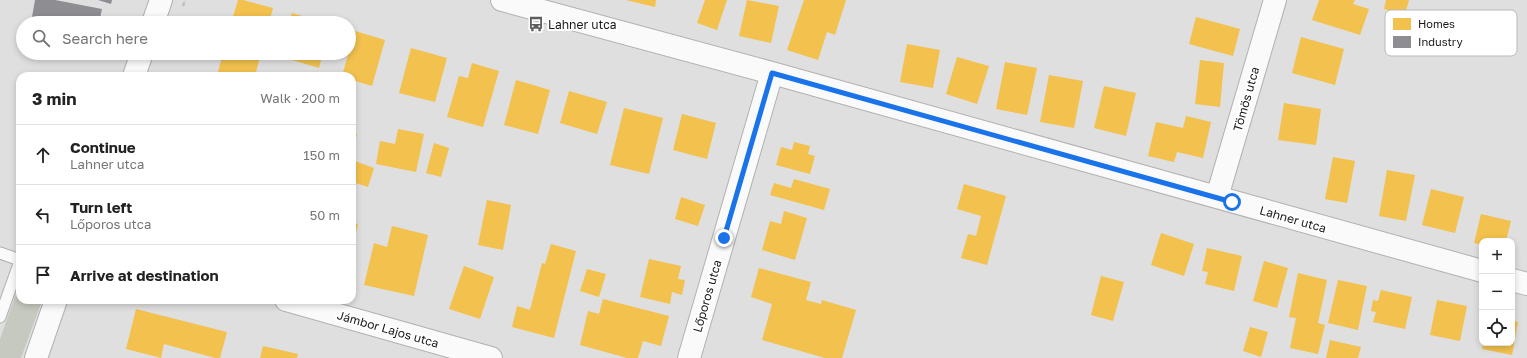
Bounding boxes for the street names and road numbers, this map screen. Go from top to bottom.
street label: Tömös utca [1230,65,1262,133]
street label: Lahner utca [1258,202,1328,236]
street label: Lőporos utca [689,258,725,334]
street label: Jámbor Lajos utca [335,307,441,351]

